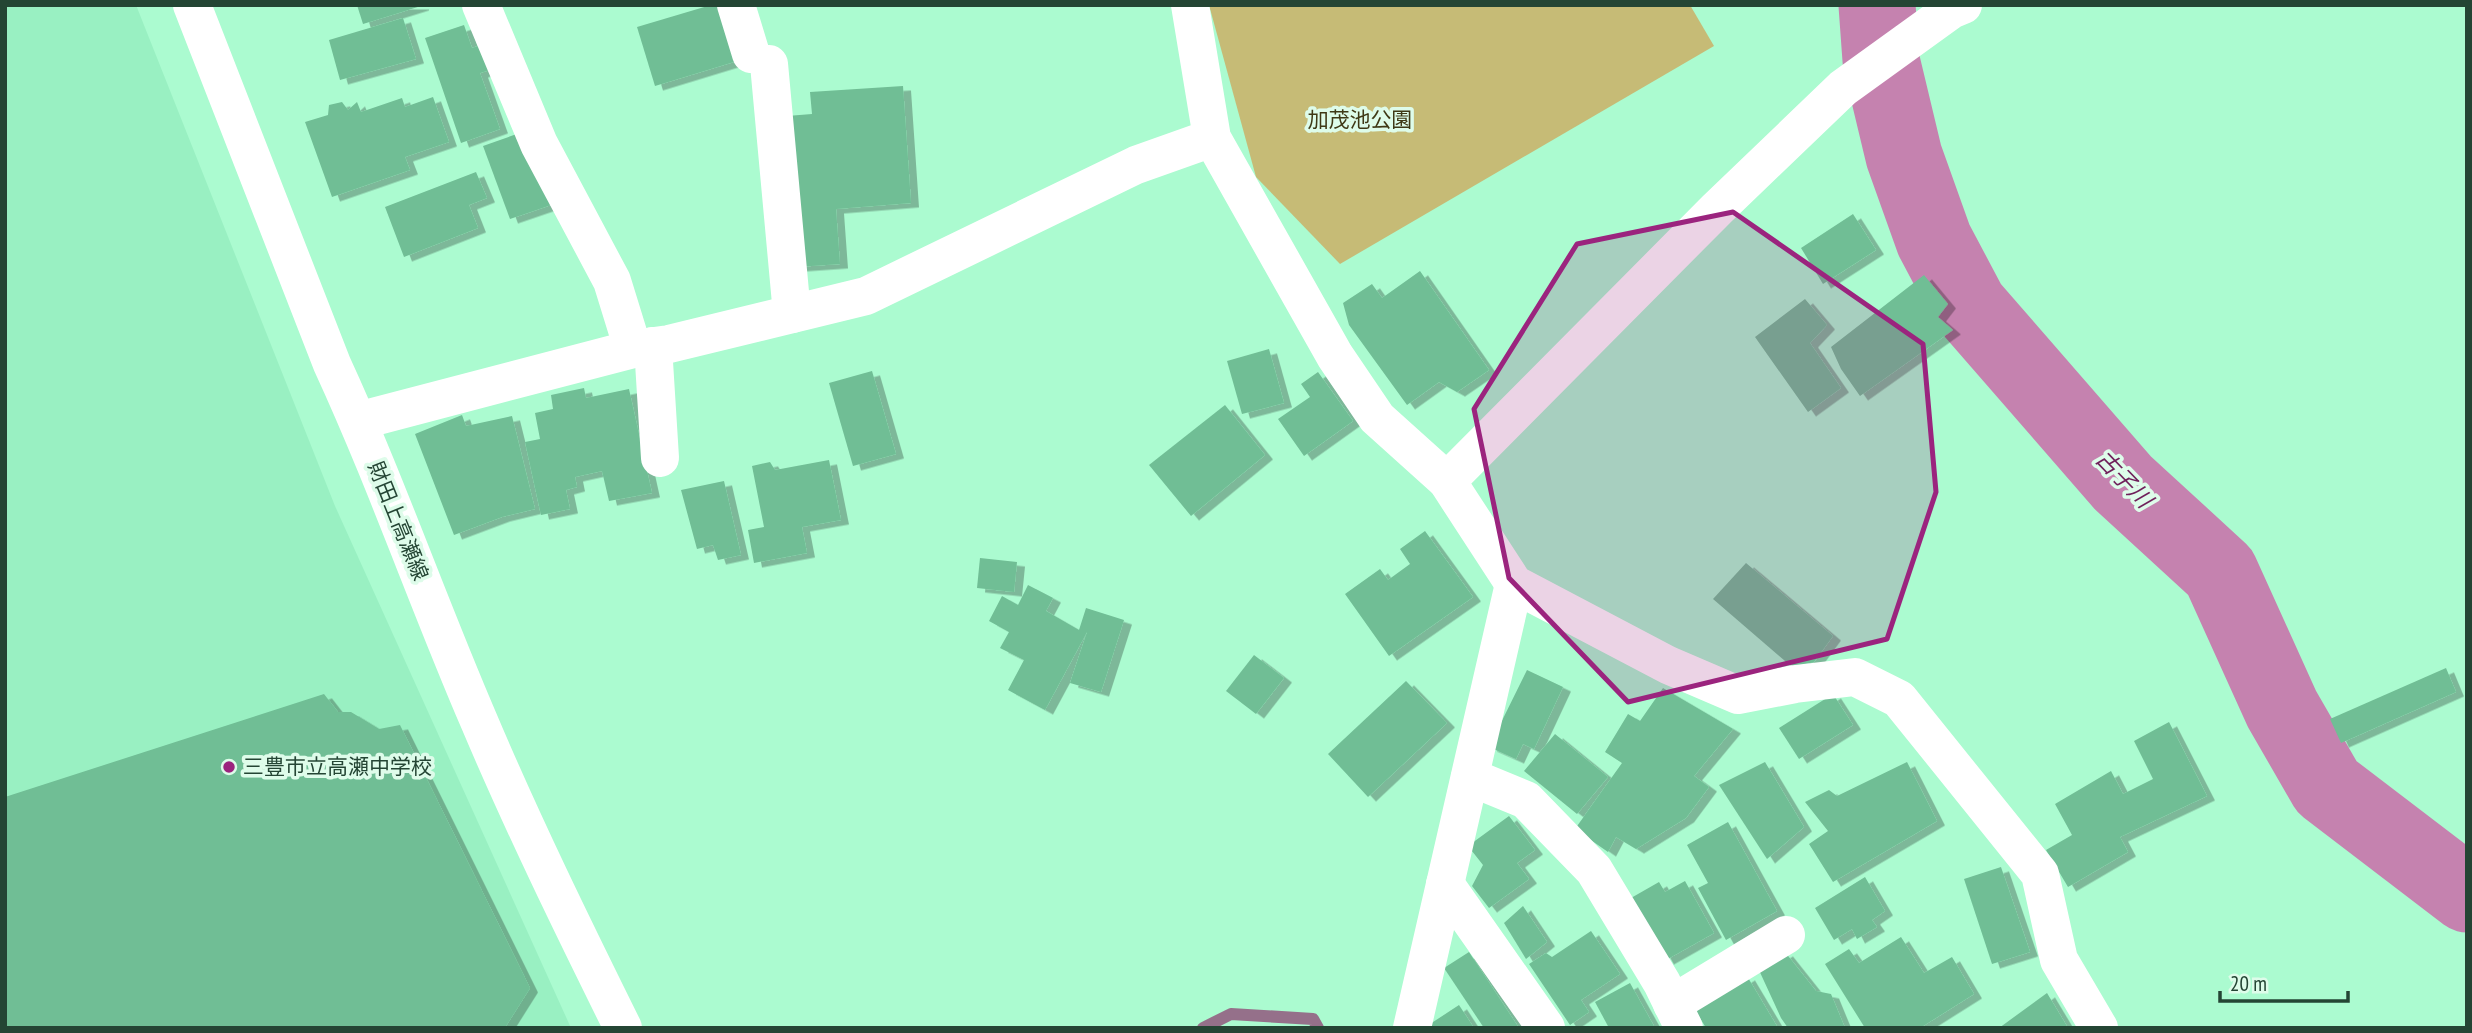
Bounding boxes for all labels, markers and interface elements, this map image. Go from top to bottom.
park label: 加茂池公園 [1308,106,1413,133]
water label: 古子川 [2090,444,2161,516]
street label: 財田上高瀬線 [362,457,435,584]
place label: 三豊市立高瀬中学校 [243,753,432,780]
marker: 三豊市立高瀬中学校 [221,759,237,775]
scale bar [2220,960,2348,1004]
text: 20 m [2230,970,2267,997]

